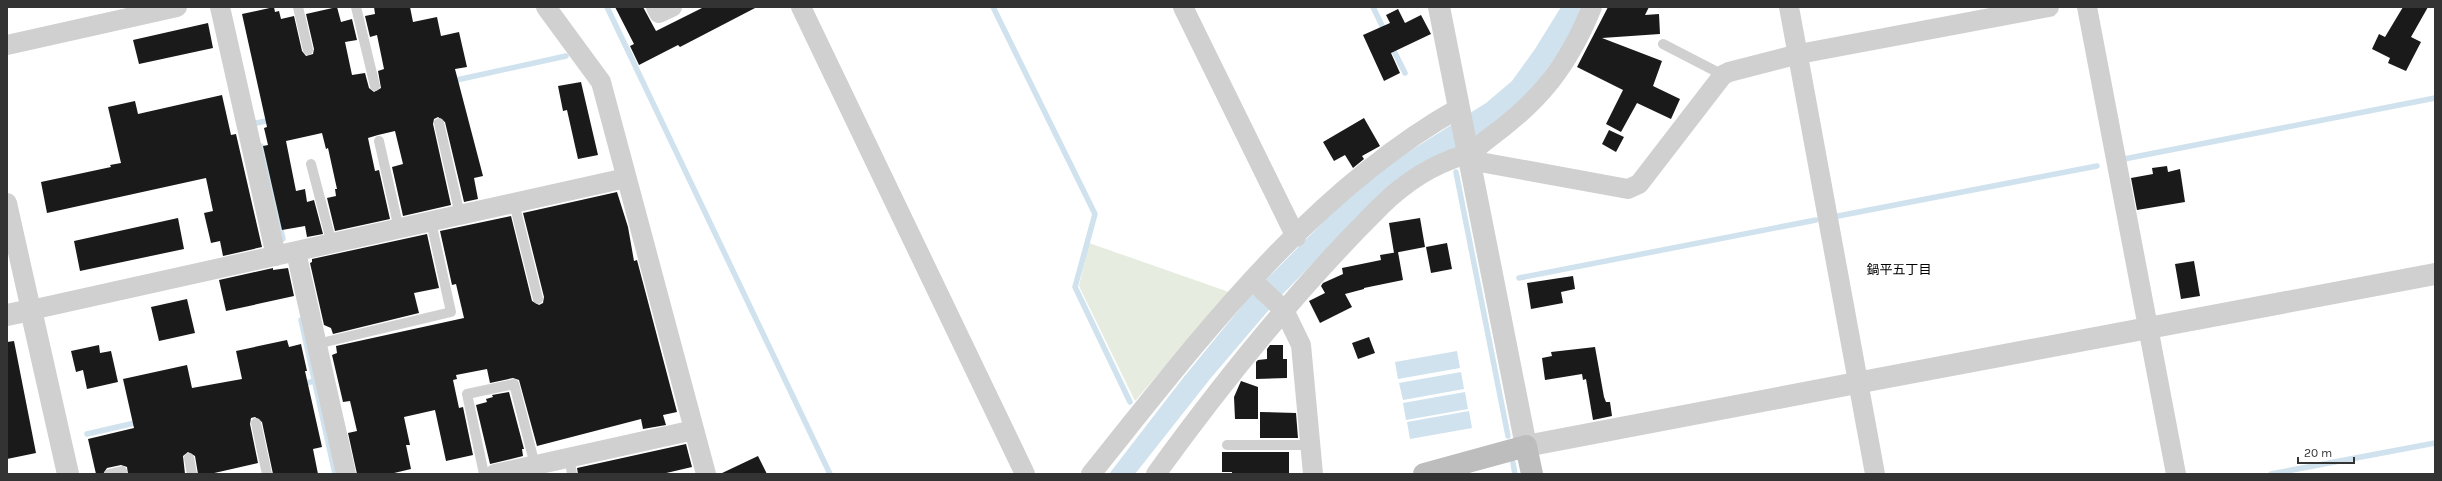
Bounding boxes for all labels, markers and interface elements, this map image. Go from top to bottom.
district label: 鍋平五丁目 [1866,262,1932,277]
scale bar [2298,439,2354,465]
text: 20 m [2304,446,2332,460]

